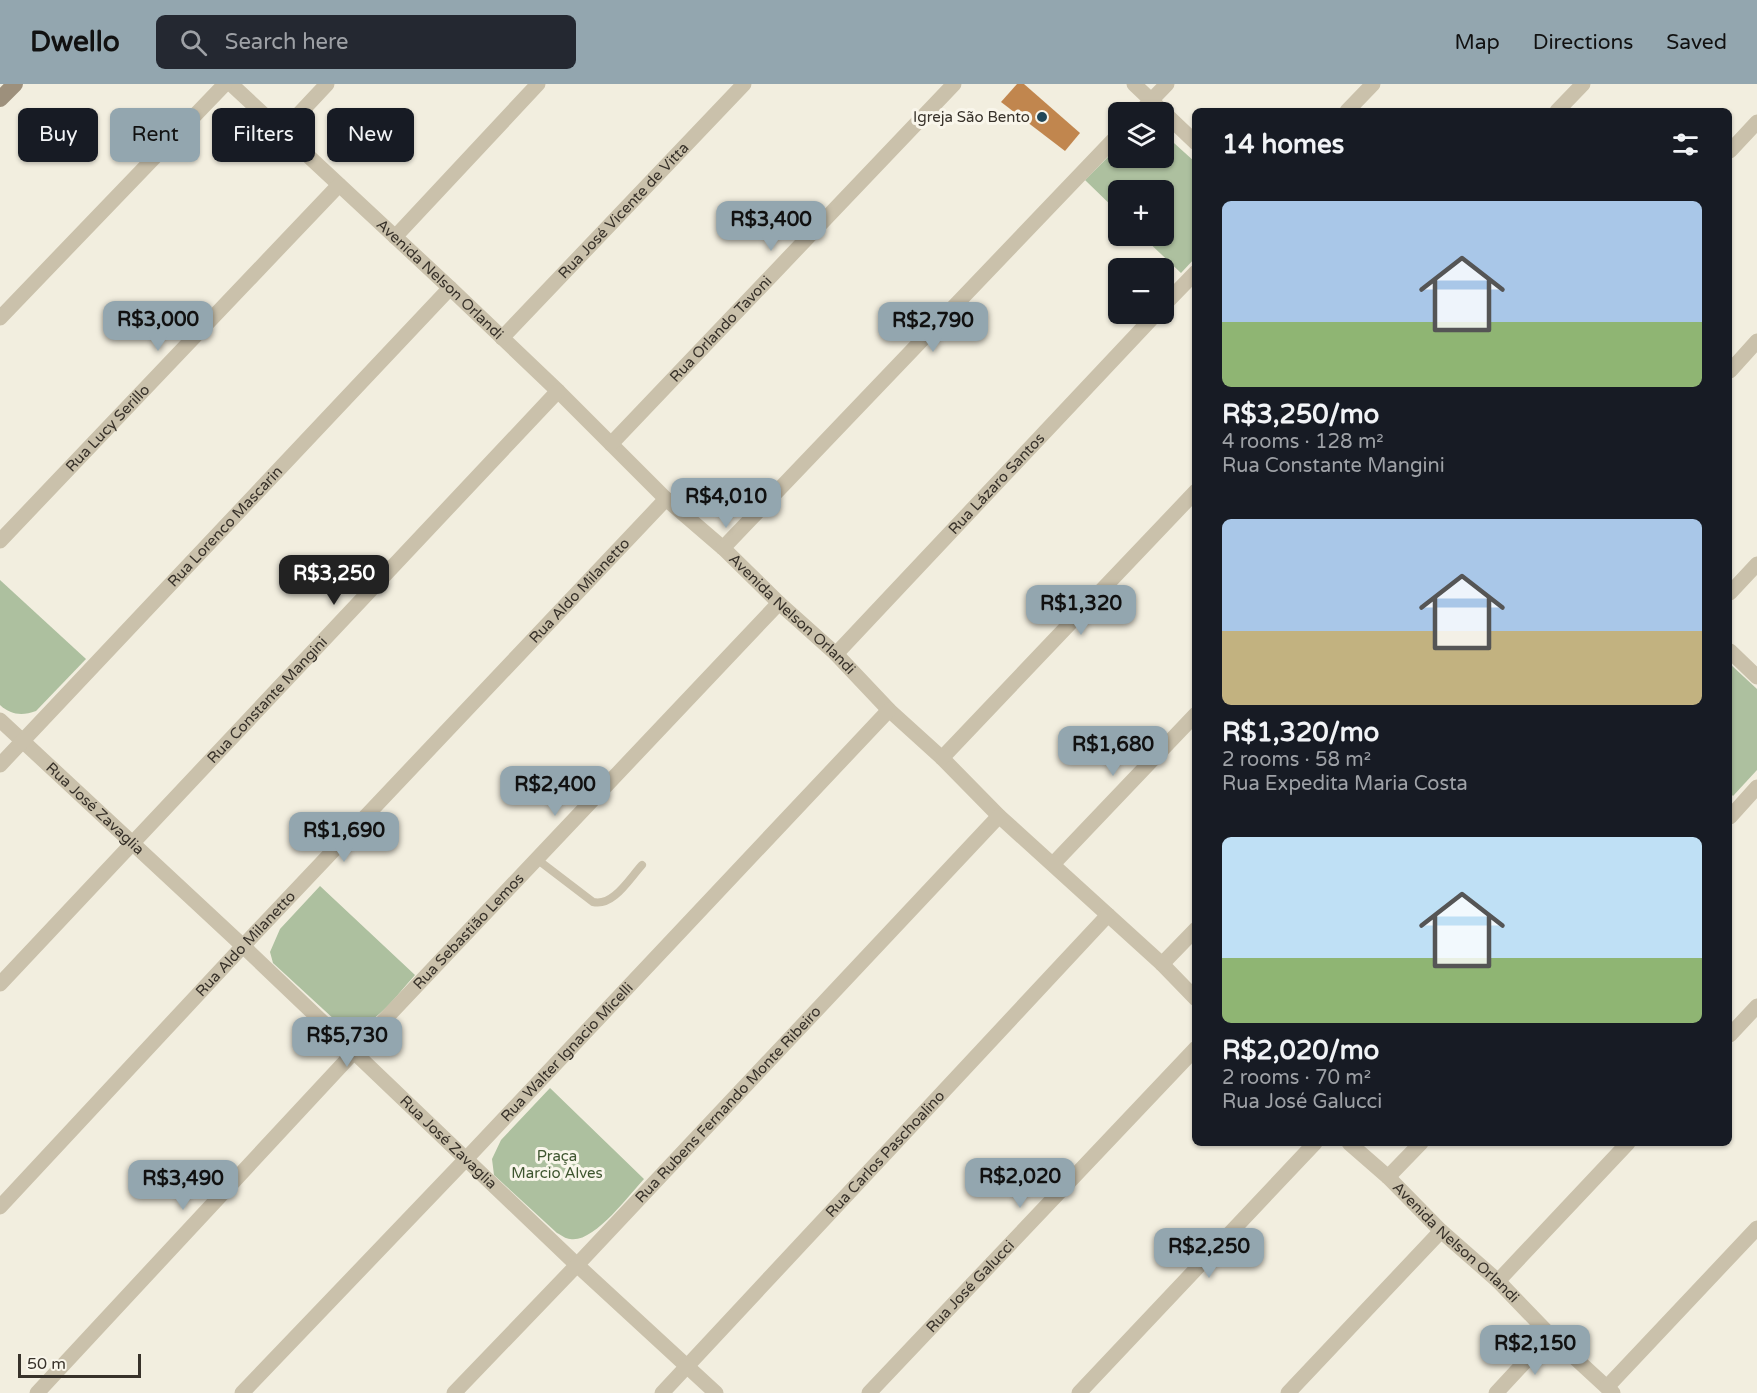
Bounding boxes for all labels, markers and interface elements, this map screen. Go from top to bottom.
search box [156,15,576,69]
text: Dwello [30,25,120,59]
icon: search [177,26,210,59]
text: Search here [225,29,349,55]
text: Map [1454,30,1500,55]
text: Directions [1533,30,1633,55]
text: Saved [1666,30,1727,55]
map controls [1108,102,1174,324]
button: layers [1108,102,1174,168]
chip: Buy [18,108,98,162]
chip: Rent [110,108,200,162]
chip: Filters [212,108,315,162]
chip: New [327,108,414,162]
place label: Igreja São Bento [913,108,1030,126]
marker: Igreja São Bento [1035,110,1049,124]
icon: filters [1669,128,1702,161]
text: 14 homes [1222,129,1344,160]
street label: Rua José Vicente de Vitta [554,139,692,282]
button: + [1108,180,1174,246]
pin: R$3,400 [716,201,826,252]
text: R$3,400 [730,208,812,232]
street label: Avenida Nelson Orlandi [373,215,507,343]
icon: home [1408,240,1516,348]
button: − [1108,258,1174,324]
street label: Rua Orlando Tavoni [666,272,775,386]
pin: R$3,000 [103,301,213,352]
pin: R$2,790 [878,302,988,353]
text: R$3,000 [117,308,199,332]
text: R$2,790 [892,309,974,333]
street label: Rua Lucy Serillo [62,381,153,475]
text: R$3,250/mo [1222,399,1379,430]
street label: Rua Lázaro Santos [944,429,1048,538]
text: 4 rooms · 128 m² [1222,430,1384,454]
text: Rua Constante Mangini [1222,454,1445,478]
street label: Rua Lorenco Mascarin [164,462,286,591]
pin: R$4,010 [671,478,781,529]
text: R$4,010 [685,485,767,509]
street label: Rua Aldo Milanetto [525,534,633,647]
street label: Avenida Nelson Orlandi [725,550,859,678]
pin: R$3,250 [279,555,389,606]
icon: home [1408,558,1516,666]
text: R$3,250 [293,562,375,586]
pin: R$1,320 [1026,585,1136,636]
text: R$1,320 [1040,592,1122,616]
street label: Rua Constante Mangini [203,633,331,767]
text: R$1,320/mo [1222,717,1379,748]
pin: R$1,680 [1058,726,1168,777]
text: R$1,680 [1072,733,1154,757]
text: 2 rooms · 58 m² [1222,748,1371,772]
street label: Rua José Zavaglia [42,759,148,859]
pin: R$2,400 [500,766,610,817]
text: Rua Expedita Maria Costa [1222,772,1468,796]
text: R$2,400 [514,773,596,797]
pin: R$1,690 [289,812,399,863]
text: R$1,690 [303,819,385,843]
street label: Rua Sebastião Lemos [409,869,528,993]
icon: home [1408,876,1516,984]
street label: Rua Aldo Milanetto [192,887,299,1000]
street label: Rua Walter Ignacio Micelli [497,979,637,1125]
street label: Rua Rubens Fernando Monte Ribeiro [631,1002,825,1206]
pin: R$5,730 [292,1017,402,1068]
text: R$5,730 [306,1024,388,1048]
text: R$2,020/mo [1222,1035,1379,1066]
text: 2 rooms · 70 m² [1222,1066,1371,1090]
street label: Rua Carlos Paschoalino [822,1087,948,1221]
text: Rua José Galucci [1222,1090,1382,1114]
street label: Rua José Zavaglia [396,1092,501,1193]
park label: Praça Marcio Alves [511,1147,603,1182]
pin: R$2,020 [965,1158,1075,1209]
pin: R$3,490 [128,1160,238,1211]
text: R$2,020 [979,1165,1061,1189]
text: R$3,490 [142,1167,224,1191]
street label: Avenida Nelson Orlandi [1389,1178,1523,1306]
pin: R$2,250 [1154,1228,1264,1279]
text: R$2,250 [1168,1235,1250,1259]
street label: Rua José Galucci [922,1236,1018,1336]
pin: R$2,150 [1480,1325,1590,1376]
text: R$2,150 [1494,1332,1576,1356]
scale bar [18,1351,141,1378]
text: 50 m [27,1354,66,1374]

